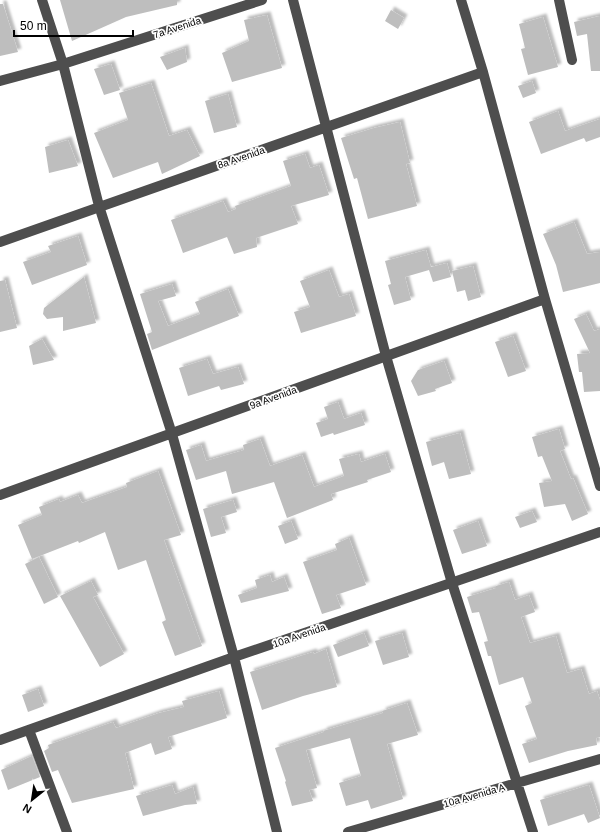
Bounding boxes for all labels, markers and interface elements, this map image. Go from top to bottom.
scale bar [14,12,133,38]
street label: 7a Avenida [152,14,203,40]
text: 50 m [20,19,47,33]
street label: 8a Avenida [216,144,267,171]
street label: 9a Avenida [248,384,299,411]
street label: 10a Avenida [271,621,327,650]
north arrow [12,780,52,820]
street label: 10a Avenida A [442,781,507,810]
text: N [21,801,33,816]

